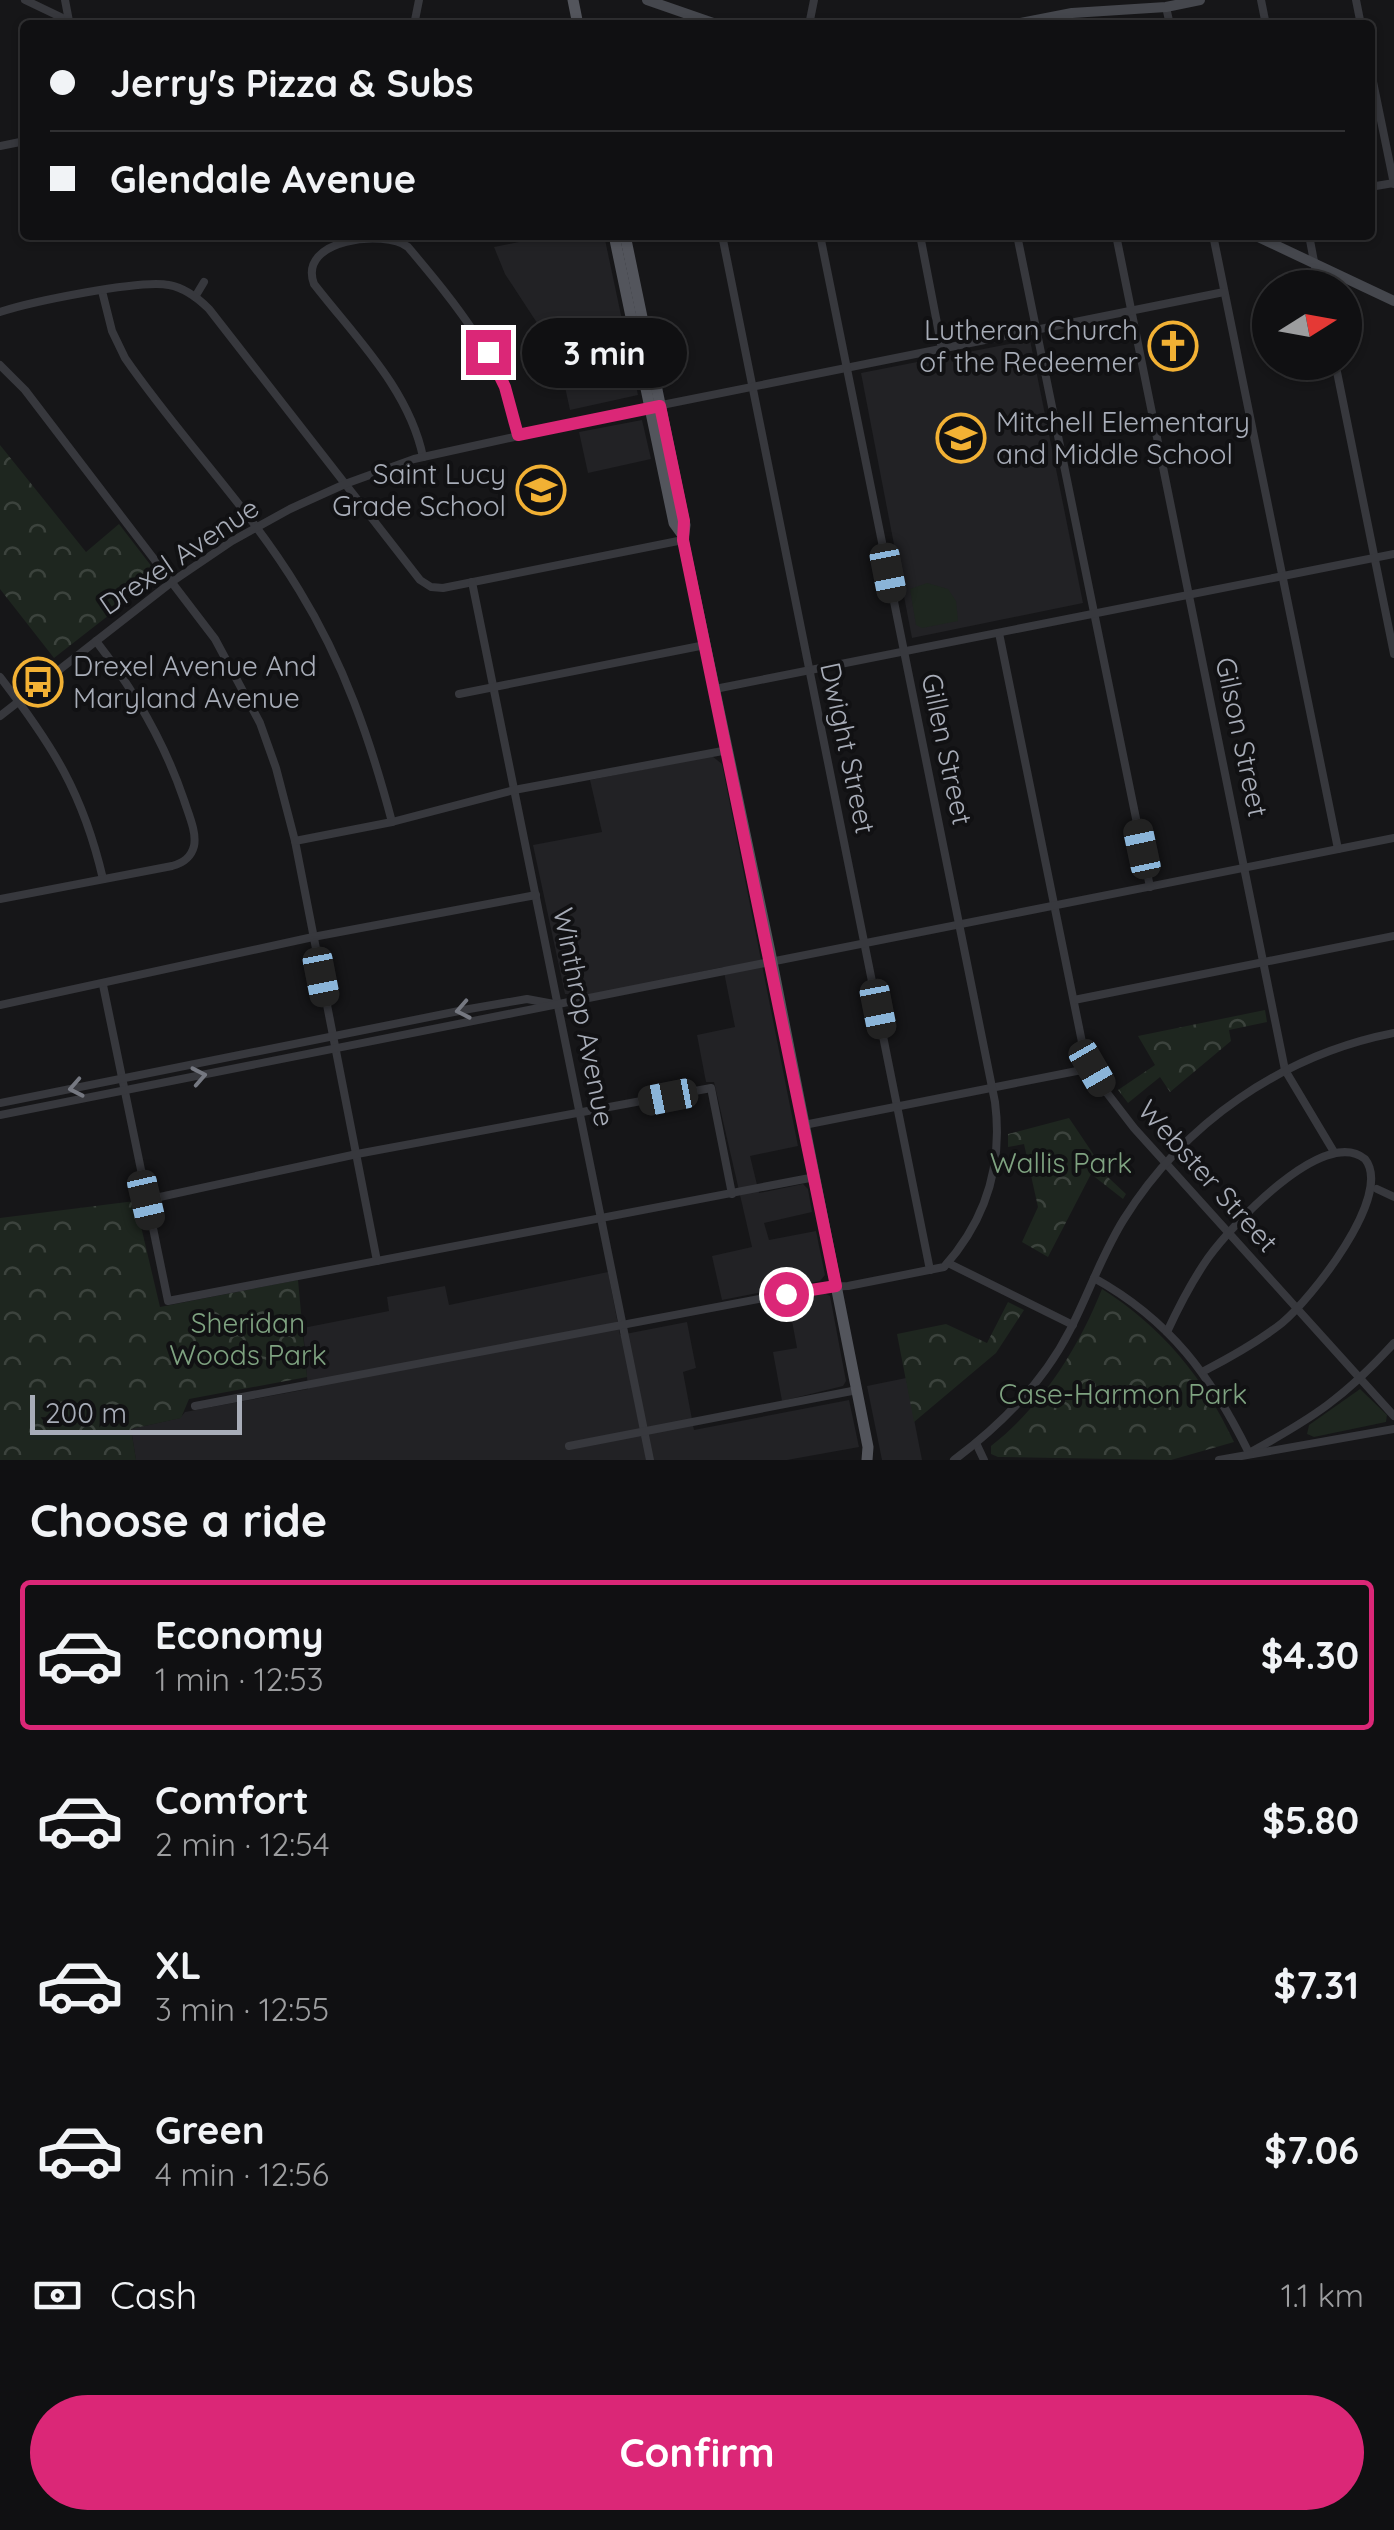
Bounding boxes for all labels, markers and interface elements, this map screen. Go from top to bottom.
text: Jerry's Pizza & Subs [110,59,474,107]
text: Glendale Avenue [110,155,416,203]
north arrow [1252,270,1362,380]
map controls [1252,270,1362,380]
place label: Lutheran Church of the Redeemer [919,312,1138,379]
callout: 3 min [523,317,688,387]
church icon: Lutheran Church of the Redeemer [1147,320,1199,372]
route end [466,330,511,375]
text: 3 min [563,333,646,373]
place label: Mitchell Elementary and Middle School [996,404,1250,471]
school or university icon: Mitchell Elementary and Middle School [935,412,987,464]
place label: Saint Lucy Grade School [332,456,506,523]
school or university icon: Saint Lucy Grade School [515,464,567,516]
street label: Drexel Avenue [92,489,265,622]
car [868,541,908,605]
place label: Drexel Avenue And Maryland Avenue [73,648,317,715]
street label: Gilson Street [1208,654,1276,820]
bus stop icon: Drexel Avenue And Maryland Avenue [12,656,64,708]
street label: Dwight Street [813,659,884,837]
street label: Gillen Street [914,670,981,828]
car [1121,817,1163,881]
street label: Winthrop Avenue [546,905,623,1129]
car [301,945,341,1009]
car [858,977,898,1041]
one-way arrow [455,999,471,1020]
car [1064,1035,1120,1101]
one-way arrow [190,1067,207,1088]
one-way arrow [68,1077,85,1098]
car [636,1077,700,1117]
street label: Webster Street [1131,1092,1286,1259]
park label: Wallis Park [990,1145,1132,1180]
car [125,1167,167,1233]
route start [764,1272,809,1317]
park label: Sheridan Woods Park [169,1305,327,1372]
park label: Case-Harmon Park [999,1376,1247,1411]
scale bar [30,1390,242,1434]
text: 200 m [45,1395,127,1430]
text: Choose a ride [30,1492,327,1548]
icon: car [35,1610,125,1700]
text: Economy [155,1611,324,1659]
text: $4.30 [1261,1631,1359,1679]
text: 1 min · 12:53 [155,1659,324,1699]
icon: car [35,1775,125,1865]
text: Comfort [155,1776,309,1824]
text: $5.80 [1262,1796,1359,1844]
text: 2 min · 12:54 [155,1824,330,1864]
icon: car [35,1940,125,2030]
text: XL [155,1941,201,1989]
text: $7.31 [1273,1961,1359,2009]
text: 3 min · 12:55 [155,1989,329,2029]
icon: car [35,2105,125,2195]
text: Green [155,2106,265,2154]
text: $7.06 [1264,2126,1359,2174]
text: 4 min · 12:56 [155,2154,329,2194]
icon: cash [30,2268,85,2323]
text: Cash [110,2271,197,2319]
text: 1.1 km [1281,2275,1364,2315]
button: Confirm [30,2395,1364,2510]

